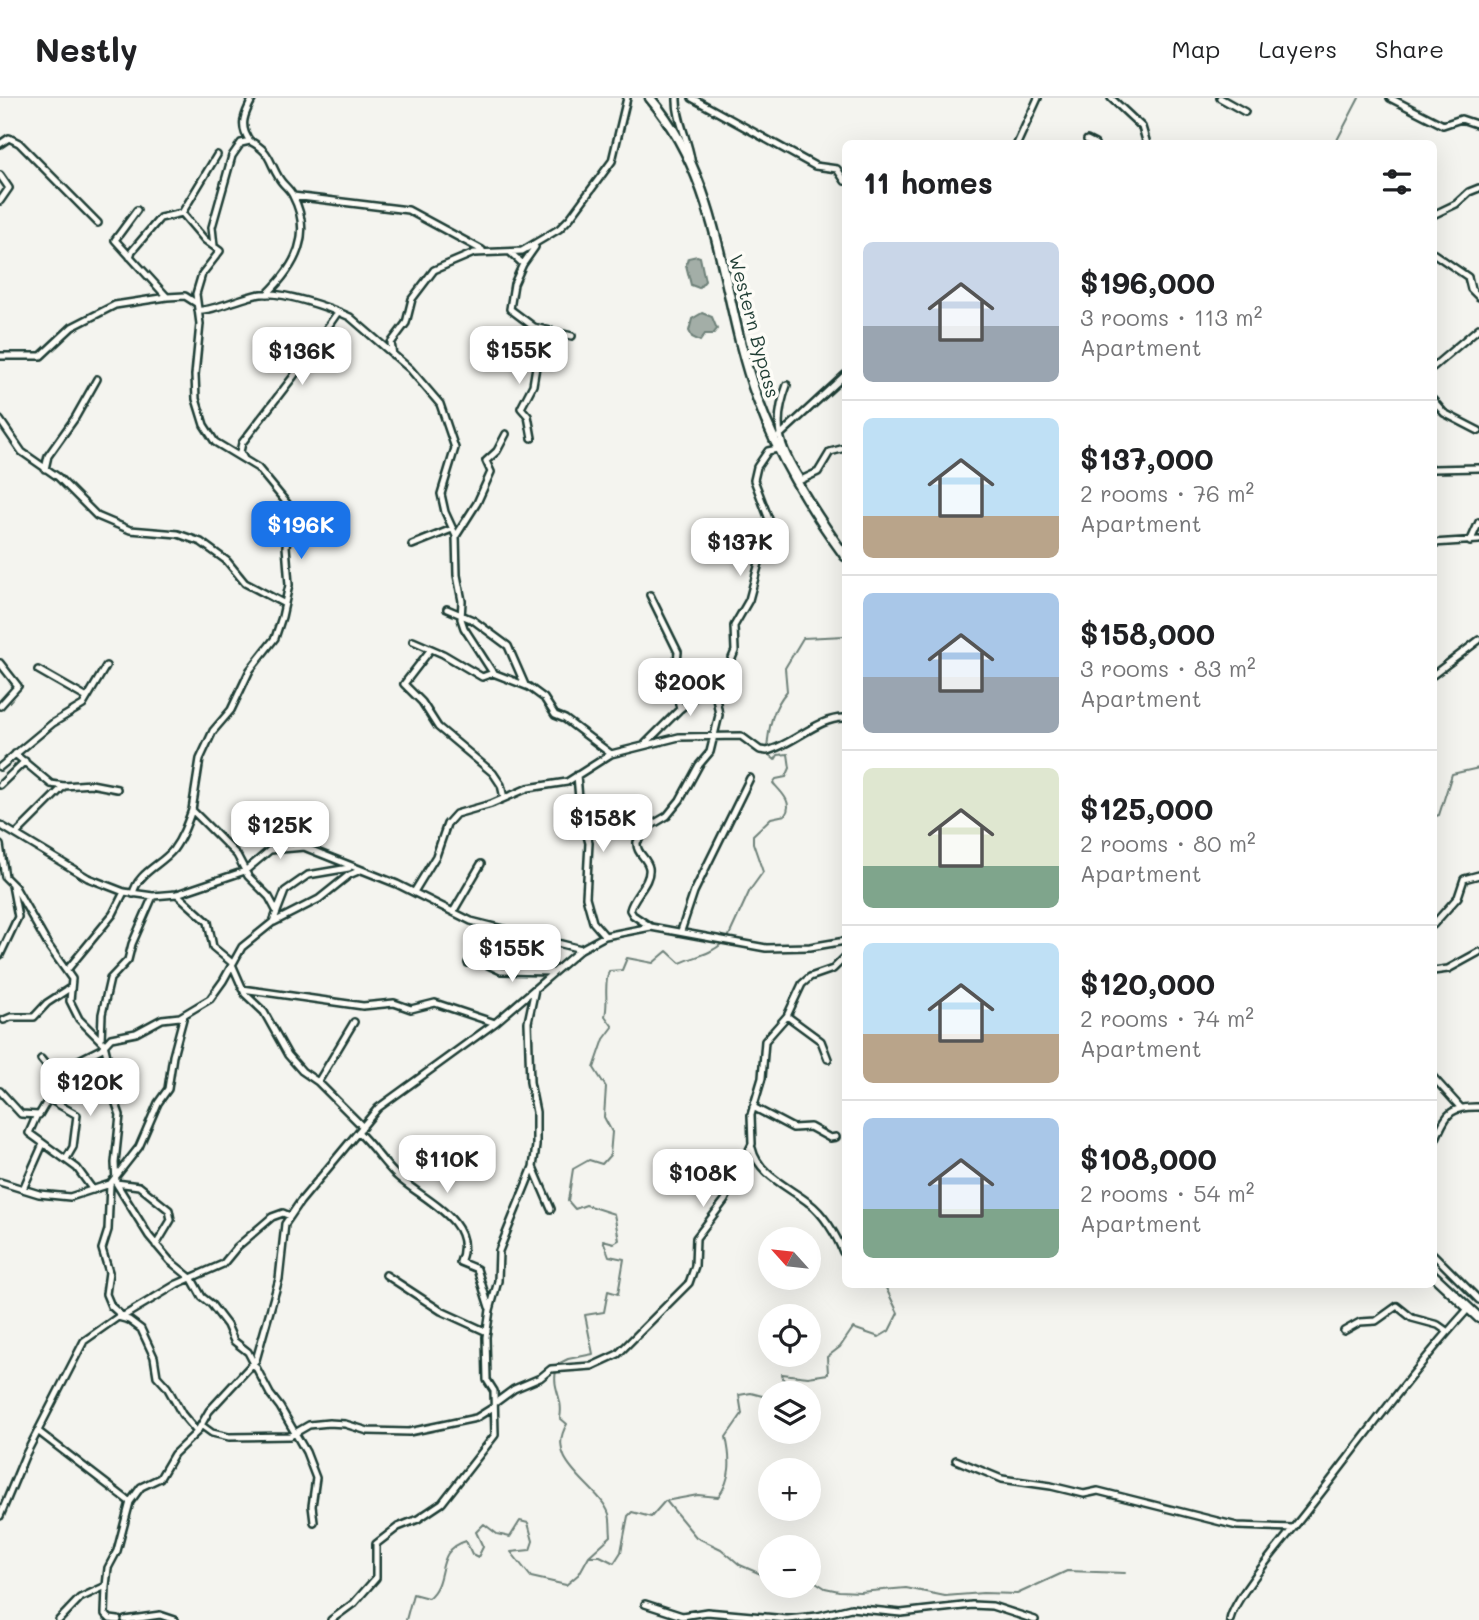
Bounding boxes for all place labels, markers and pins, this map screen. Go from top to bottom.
pin: $155K [470,327,568,386]
pin: $136K [253,328,351,387]
pin: $196K [252,502,350,561]
pin: $137K [691,518,789,578]
pin: $200K [641,658,739,718]
pin: $158K [554,794,652,854]
pin: $125K [231,802,329,861]
pin: $155K [463,924,561,984]
pin: $120K [41,1058,139,1118]
pin: $110K [398,1136,496,1195]
pin: $108K [654,1150,752,1209]

